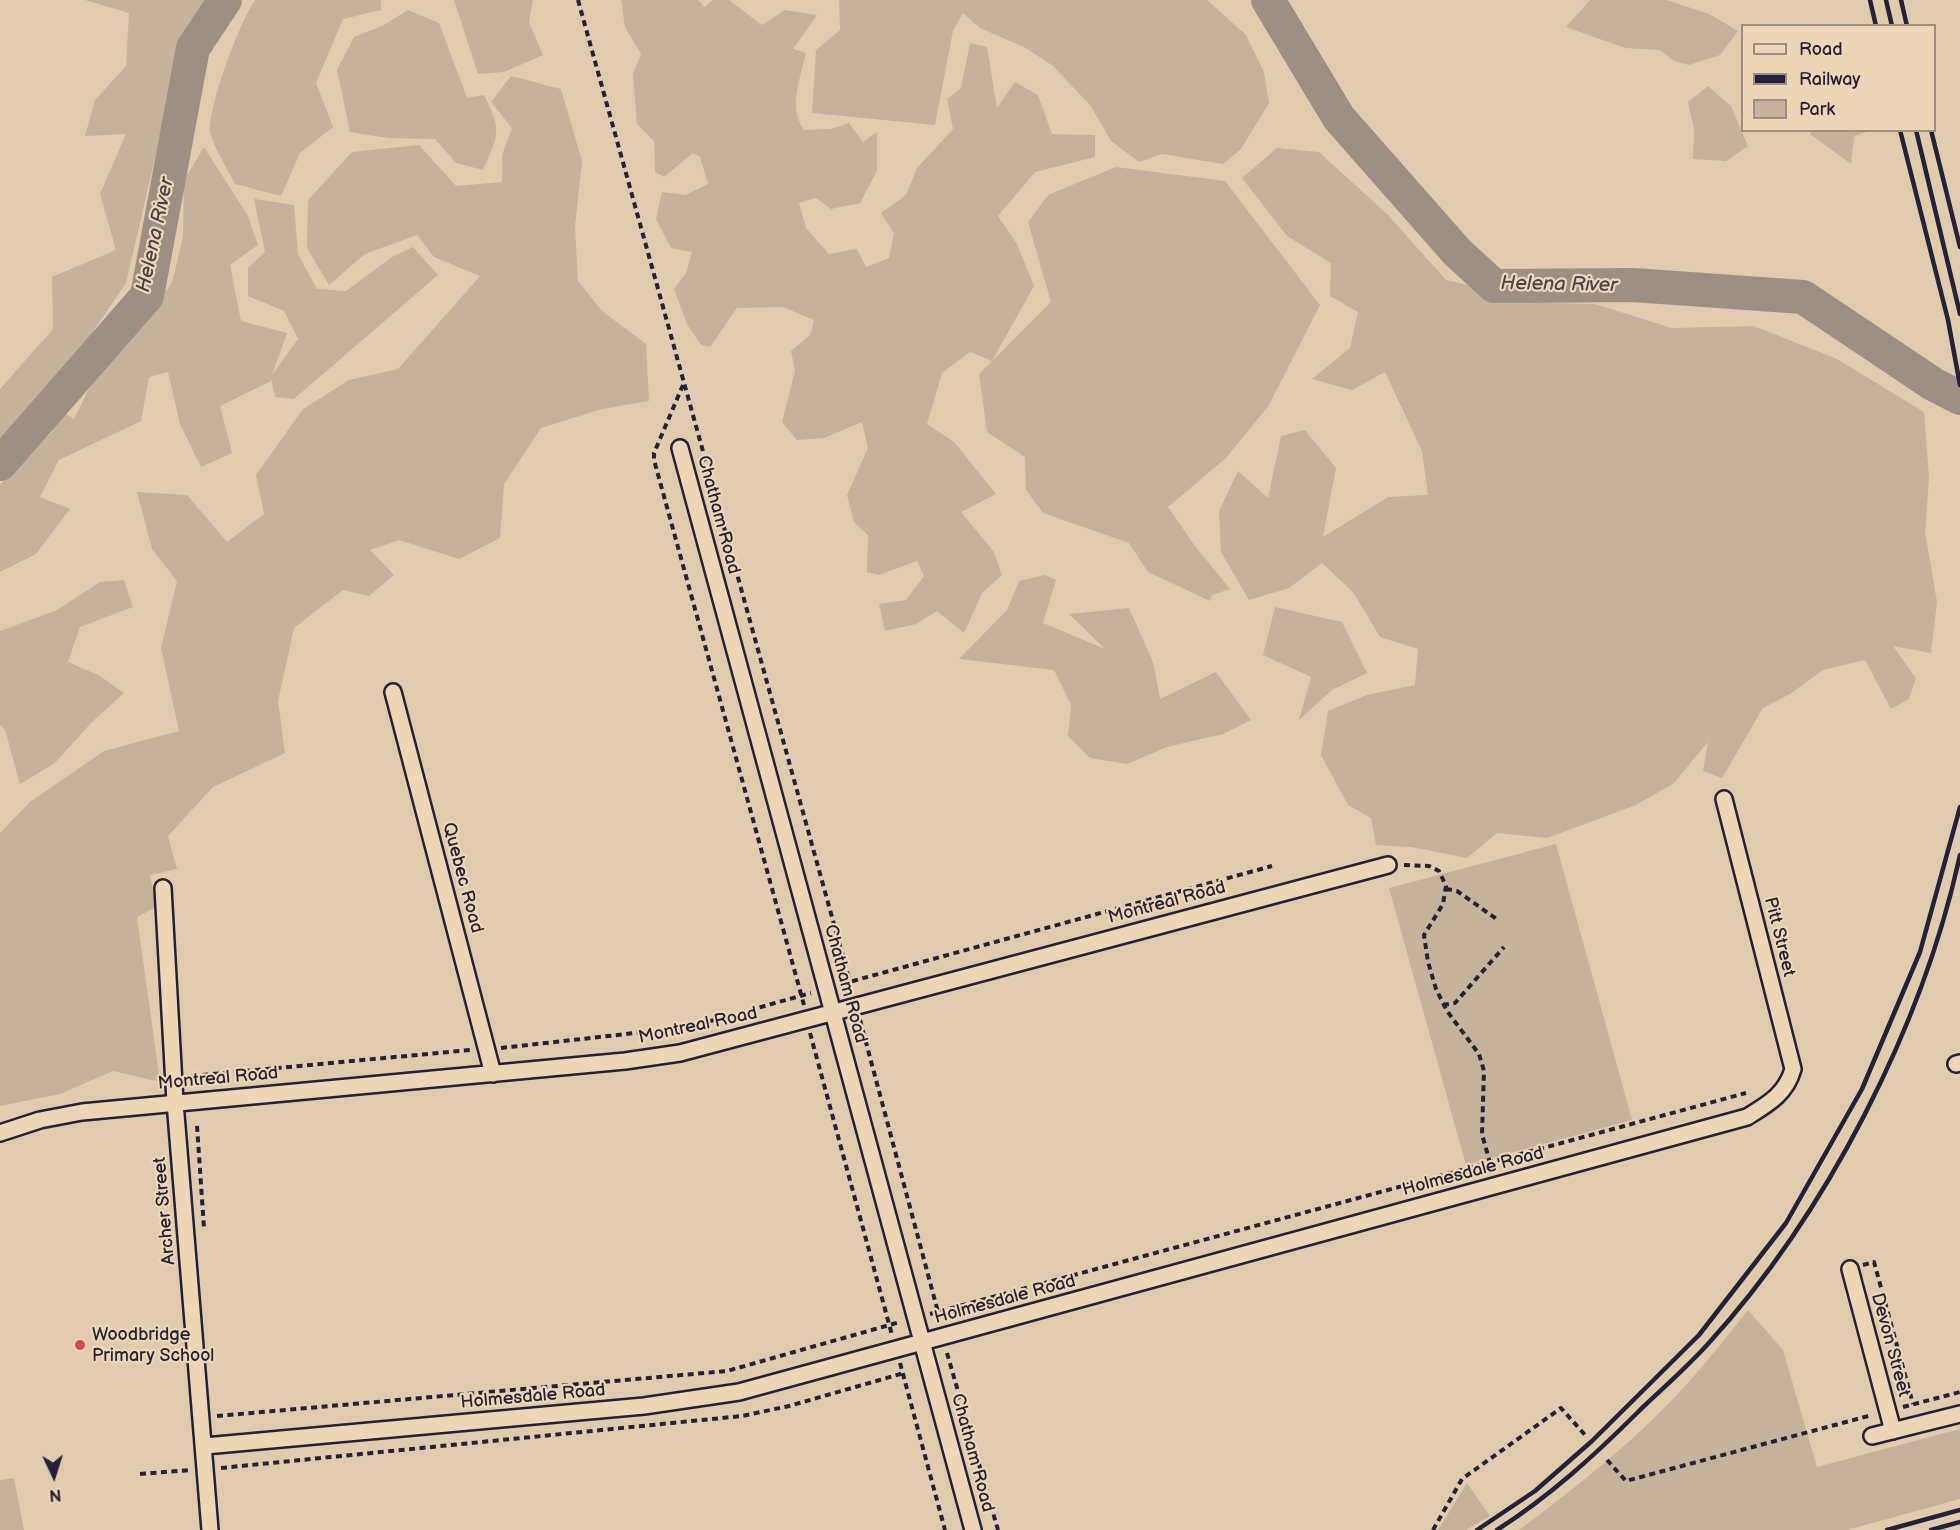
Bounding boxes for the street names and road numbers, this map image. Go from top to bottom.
street label: Chatham Road [692,453,744,577]
street label: Quebec Road [437,820,487,936]
street label: Montreal Road [1106,877,1228,929]
street label: Pitt Street [1759,895,1799,979]
street label: Chatham Road [819,922,871,1046]
street label: Montreal Road [637,1003,759,1049]
street label: Montreal Road [157,1063,279,1095]
street label: Holmesdale Road [1400,1143,1546,1201]
street label: Archer Street [150,1156,180,1266]
street label: Holmesdale Road [932,1271,1078,1329]
street label: Devon Street [1866,1291,1914,1399]
street label: Holmesdale Road [460,1380,606,1414]
street label: Chatham Road [946,1391,998,1515]

